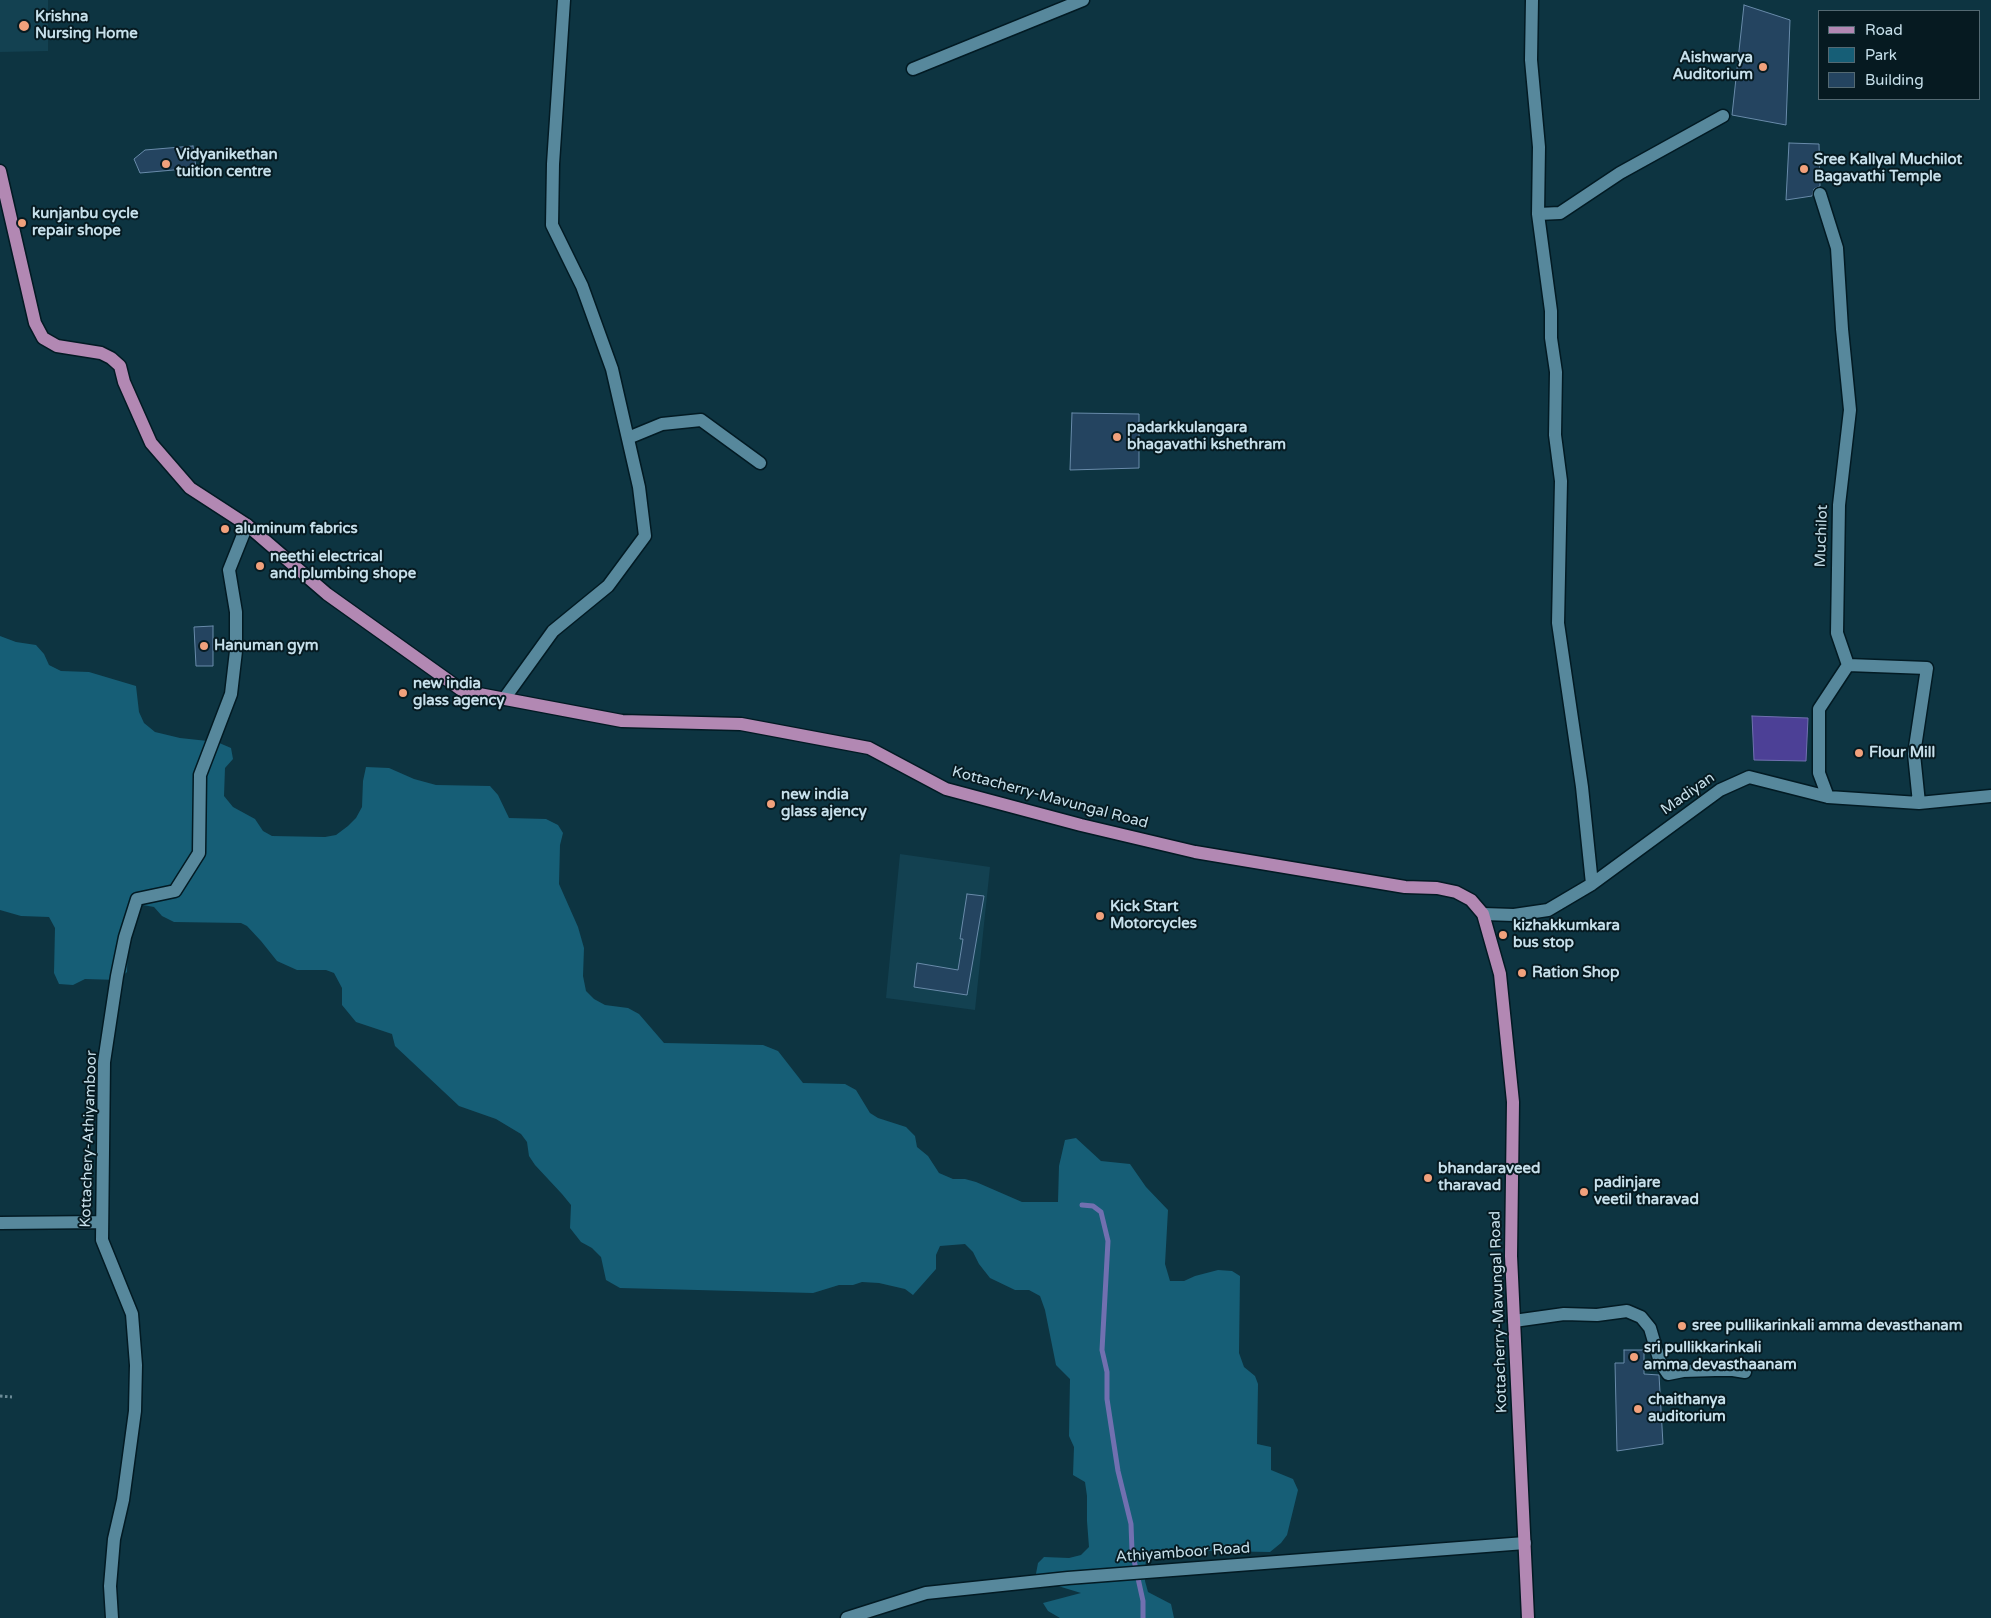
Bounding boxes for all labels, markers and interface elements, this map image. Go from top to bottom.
place label: Krishna Nursing Home [35,8,138,43]
legend [1818,10,1981,100]
marker: Krishna Nursing Home [17,19,31,33]
text: Road [1865,21,1903,39]
text: Park [1865,46,1897,64]
place label: Aishwarya Auditorium [1673,49,1753,84]
marker: Aishwarya Auditorium [1757,61,1769,73]
text: Building [1865,71,1924,89]
place label: Vidyanikethan tuition centre [176,146,278,181]
place label: Sree Kallyal Muchilot Bagavathi Temple [1814,151,1962,186]
marker: Vidyanikethan tuition centre [160,158,172,170]
marker: Sree Kallyal Muchilot Bagavathi Temple [1798,163,1810,175]
place label: kunjanbu cycle repair shope [32,205,138,240]
marker: kunjanbu cycle repair shope [16,217,28,229]
place label: padarkkulangara bhagavathi kshethram [1127,419,1286,454]
marker: padarkkulangara bhagavathi kshethram [1111,431,1123,443]
street label: Muchilot [1812,504,1832,568]
place label: aluminum fabrics [235,520,358,538]
marker: aluminum fabrics [219,523,231,535]
place label: neethi electrical and plumbing shope [270,548,416,583]
marker: neethi electrical and plumbing shope [254,560,266,572]
place label: Hanuman gym [214,637,318,655]
marker: Hanuman gym [198,640,210,652]
place label: new india glass agency [413,675,504,710]
marker: new india glass agency [397,687,409,699]
place label: Flour Mill [1869,744,1935,762]
marker: Flour Mill [1853,747,1865,759]
street label: Kottacherry-Mavungal Road [950,763,1150,833]
street label: Madiyan [1658,769,1718,819]
place label: new india glass ajency [781,786,867,821]
marker: new india glass ajency [765,798,777,810]
place label: Kick Start Motorcycles [1110,898,1197,933]
marker: Kick Start Motorcycles [1094,910,1106,922]
place label: kizhakkumkara bus stop [1513,917,1620,952]
marker: kizhakkumkara bus stop [1497,929,1509,941]
place label: Ration Shop [1532,964,1619,982]
marker: Ration Shop [1516,967,1528,979]
street label: Kottachery-Athiyamboor [77,1050,101,1228]
place label: bhandaraveed tharavad [1438,1160,1540,1195]
marker: bhandaraveed tharavad [1422,1172,1434,1184]
place label: padinjare veetil tharavad [1594,1174,1699,1209]
marker: padinjare veetil tharavad [1578,1186,1590,1198]
street label: Kottacherry-Mavungal Road [1486,1211,1512,1413]
place label: sree pullikarinkali amma devasthanam [1692,1317,1963,1335]
marker: sree pullikarinkali amma devasthanam [1676,1320,1688,1332]
place label: sri pullikkarinkali amma devasthaanam [1644,1339,1797,1374]
marker: sri pullikkarinkali amma devasthaanam [1628,1351,1640,1363]
place label: chaithanya auditorium [1648,1391,1726,1426]
marker: chaithanya auditorium [1632,1403,1644,1415]
street label: Athiyamboor Road [1115,1539,1251,1567]

